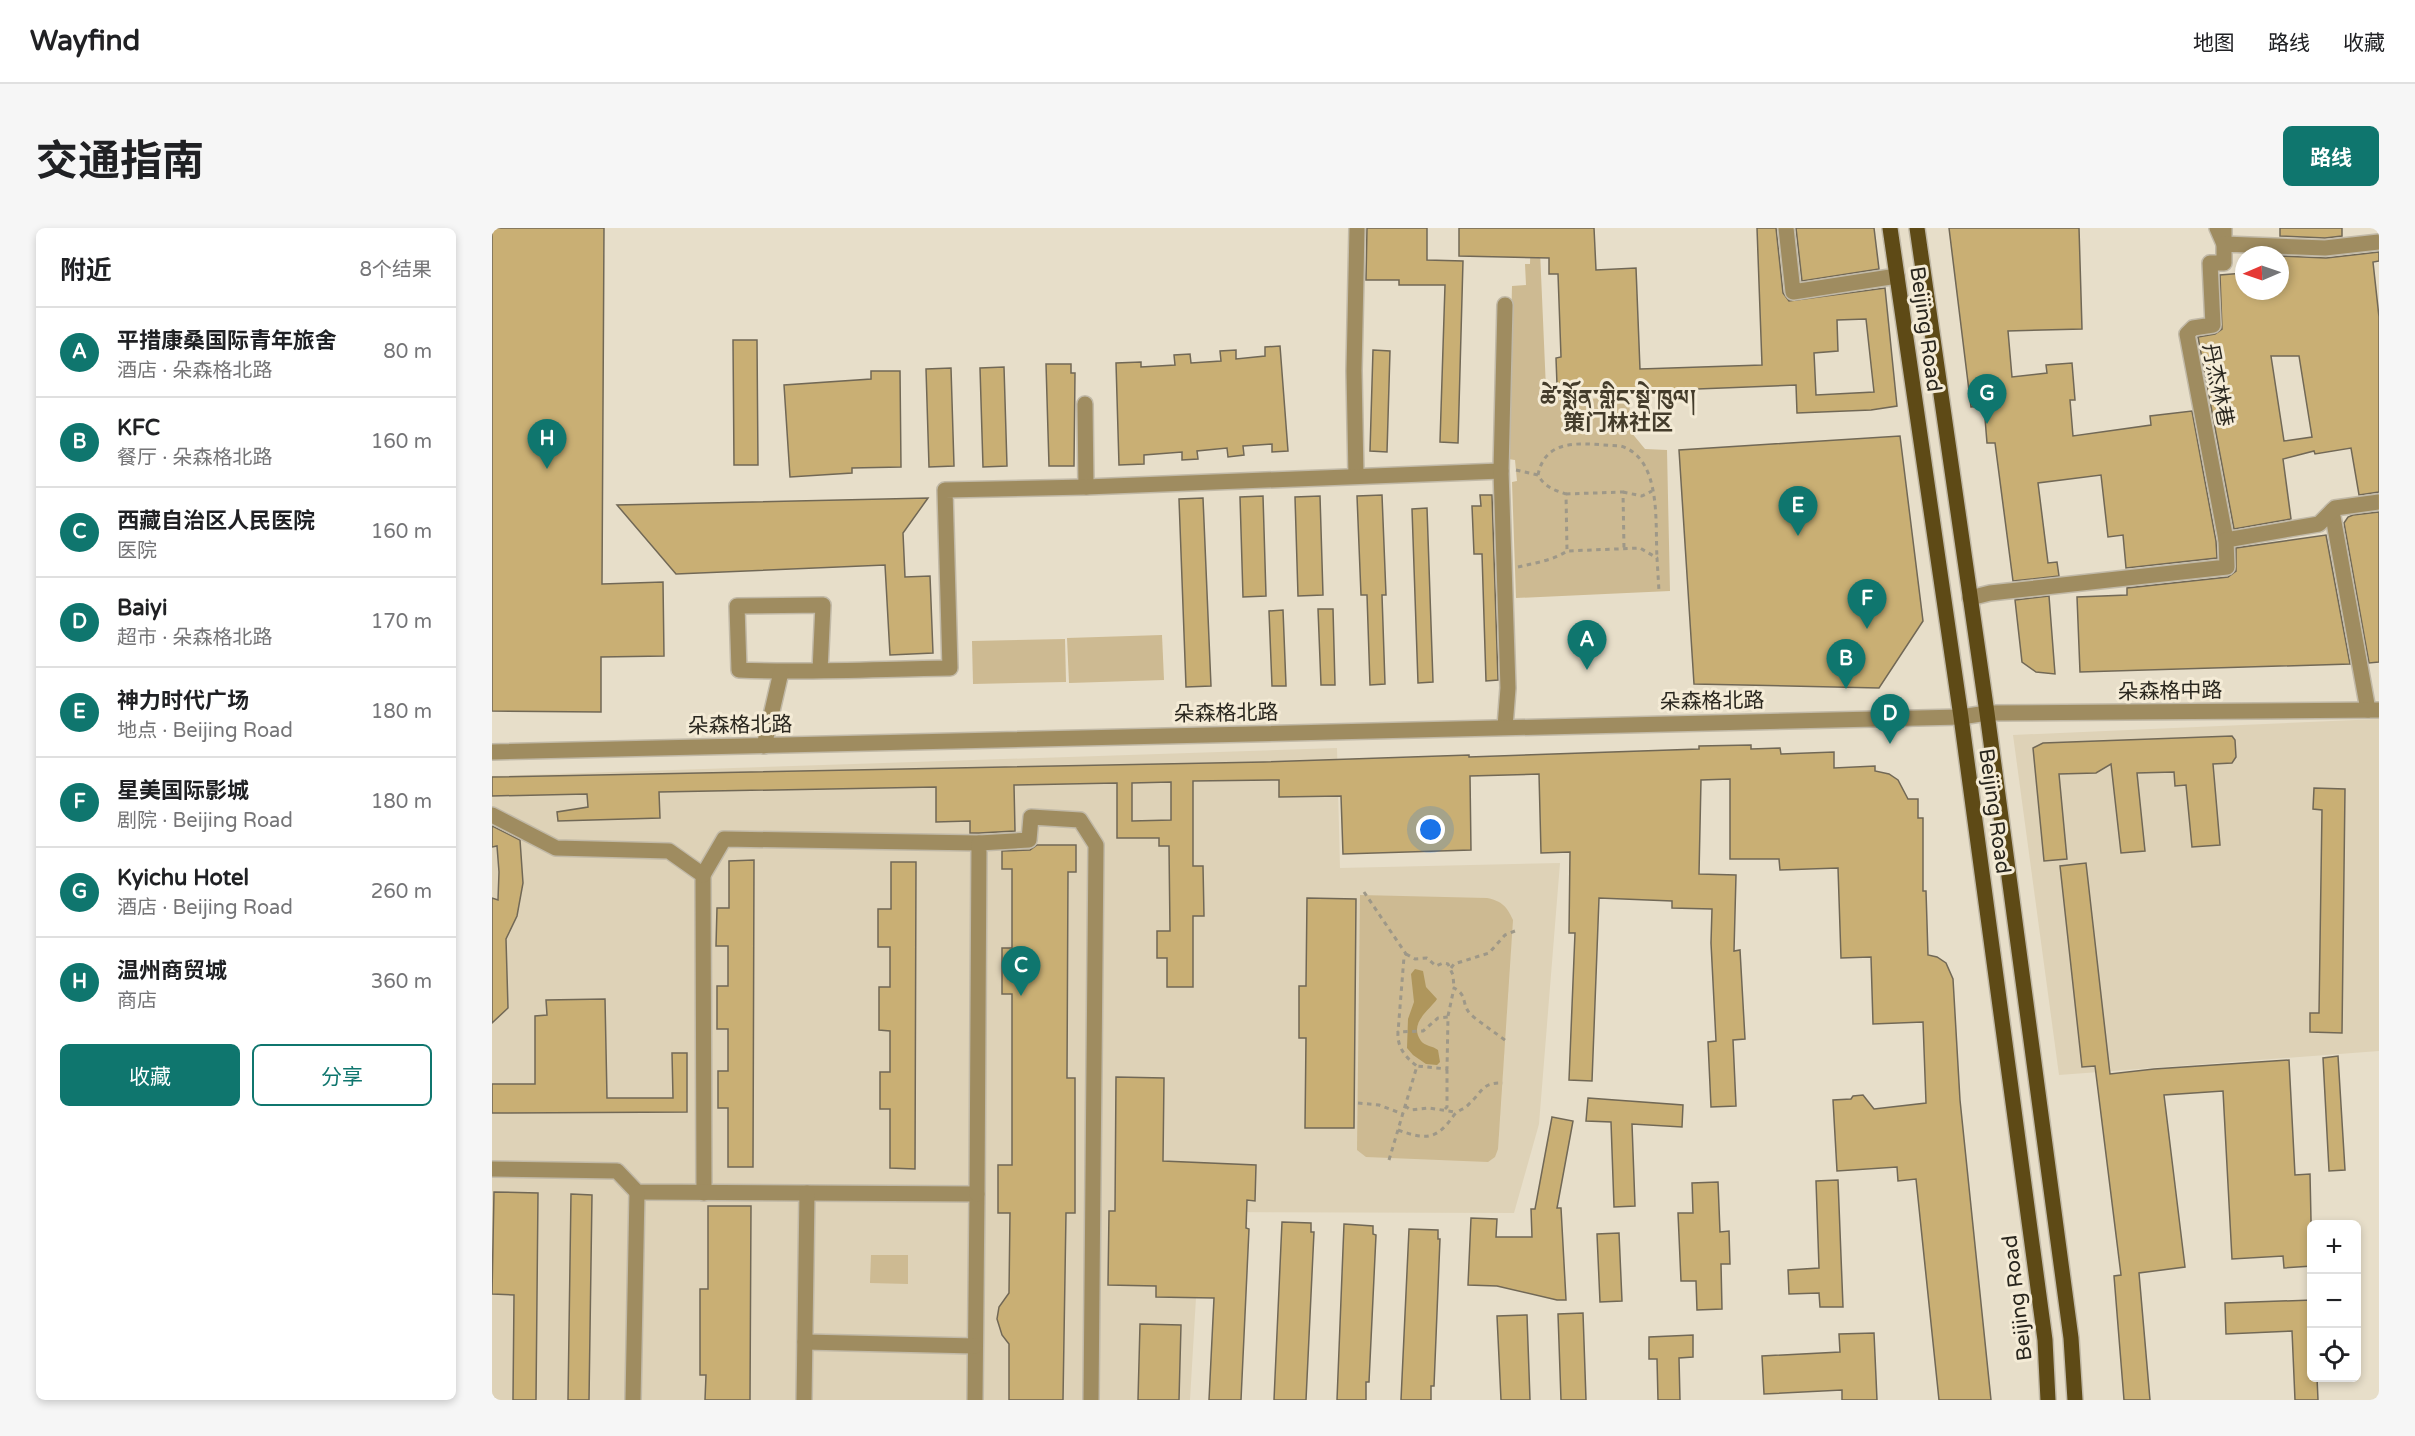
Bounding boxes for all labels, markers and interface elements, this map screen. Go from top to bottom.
text: Wayfind [30,24,140,58]
text: 地图 [2193,31,2235,56]
text: 路线 [2268,31,2310,56]
text: 收藏 [2343,31,2385,56]
button: 路线 [2283,126,2379,186]
text: 交通指南 [36,136,204,187]
north arrow [2235,246,2289,300]
text: 附近 [60,255,112,286]
text: 8个结果 [359,258,432,282]
street label: Beijing Road [1904,265,1947,393]
text: 平措康桑国际青年旅舍 [117,328,337,354]
text: A [72,340,87,364]
text: 80 m [383,340,432,364]
street label: 丹杰林巷 [2197,341,2238,429]
text: 酒店 · 朵森格北路 [117,359,273,383]
pin: G [1968,374,2006,424]
district label: ཚེ་སྨོན་གླིང་སྡེ་ཁུལ། 策门林社区 [1540,380,1696,436]
text: KFC [117,415,160,441]
pin: H [528,420,566,469]
text: B [73,430,86,454]
text: 160 m [371,430,432,454]
text: 餐厅 · 朵森格北路 [117,446,273,470]
pin: E [1778,486,1818,536]
text: 西藏自治区人民医院 [117,508,315,534]
text: C [73,520,86,544]
text: 160 m [371,520,432,544]
text: 医院 [117,539,157,563]
pin: F [1848,580,1886,629]
text: Baiyi [117,595,167,621]
text: D [72,610,87,634]
text: 170 m [371,610,432,634]
pin: A [1568,620,1606,670]
text: 超市 · 朵森格北路 [117,626,273,650]
pin: B [1826,640,1866,689]
street label: 朵森格中路 [2117,678,2223,705]
text: 神力时代广场 [117,688,249,714]
street label: 朵森格北路 [1659,688,1765,715]
pin: D [1870,694,1910,744]
text: E [73,700,86,724]
text: 180 m [371,700,432,724]
street label: 朵森格北路 [1173,700,1279,727]
street label: 朵森格北路 [687,712,793,739]
text: 地点 · Beijing Road [117,719,293,743]
street label: Beijing Road [1973,747,2016,875]
text: 星美国际影城 [117,778,249,804]
text: F [73,790,86,814]
text: 180 m [371,790,432,814]
text: 剧院 · Beijing Road [117,809,293,833]
your location [1416,815,1445,844]
text: Kyichu Hotel [117,865,249,891]
text: G [72,880,87,904]
text: 260 m [371,880,432,904]
text: 酒店 · Beijing Road [117,896,293,920]
pin: C [1002,946,1040,996]
text: 温州商贸城 [117,958,227,984]
text: H [72,970,87,994]
text: 360 m [371,970,432,994]
text: 商店 [117,989,157,1013]
button: 收藏 [60,1044,240,1106]
button: 分享 [252,1044,432,1106]
map controls [2307,1220,2361,1382]
button: + [2307,1220,2361,1274]
street label: Beijing Road [1997,1234,2038,1362]
button: − [2307,1274,2361,1328]
button: locate [2307,1328,2361,1382]

